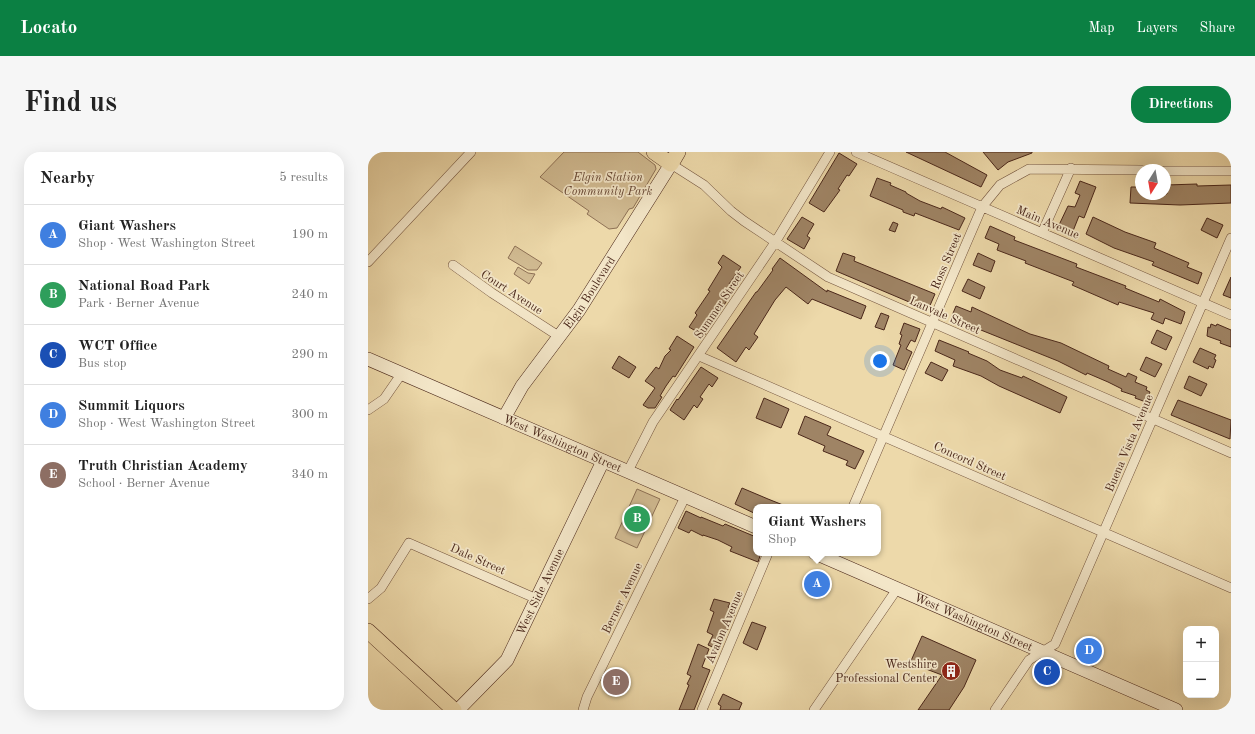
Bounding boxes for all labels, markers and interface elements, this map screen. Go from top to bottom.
text: Locato [20,19,77,38]
text: Map [1089,21,1115,35]
text: Layers [1137,21,1178,35]
text: Share [1200,21,1235,35]
button: Directions [1131,86,1231,123]
text: Find us [24,90,117,118]
north arrow [1135,164,1171,200]
text: Nearby [40,170,95,187]
text: 5 results [279,171,328,184]
park label: Elgin Station Community Park [564,172,653,198]
street label: Main Avenue [1014,204,1081,242]
text: Giant Washers [78,219,176,234]
text: A [48,228,58,241]
text: 190 m [291,228,328,241]
street label: Ross Street [930,231,964,291]
text: Shop · West Washington Street [78,237,255,250]
street label: Elgin Boulevard [562,255,618,331]
street label: Court Avenue [478,268,545,317]
street label: Summer Street [693,270,747,341]
text: National Road Park [78,279,210,294]
text: B [48,288,58,301]
text: 240 m [291,288,328,301]
street label: Lanvale Street [907,295,982,337]
text: Park · Berner Avenue [78,297,199,310]
text: WCT Office [78,339,157,354]
text: C [49,348,57,361]
text: 290 m [291,348,328,361]
your location [870,351,890,371]
text: Bus stop [78,357,127,370]
street label: Buena Vista Avenue [1104,392,1156,494]
text: Summit Liquors [78,399,185,414]
text: D [48,408,58,421]
text: 300 m [291,408,328,421]
street label: West Washington Street [501,413,623,475]
text: Shop · West Washington Street [78,417,255,430]
street label: Concord Street [932,441,1008,483]
text: Truth Christian Academy [78,459,248,474]
text: E [49,468,57,481]
text: 340 m [291,468,328,481]
text: School · Berner Avenue [78,477,210,490]
pin: B [624,504,650,534]
popup [753,504,881,556]
text: Giant Washers [768,515,866,530]
text: Shop [768,533,796,546]
street label: Dale Street [448,542,507,577]
street label: West Side Avenue [515,547,567,637]
street label: Berner Avenue [601,561,645,636]
pin: A [804,569,830,599]
street label: Avalon Avenue [704,589,746,665]
street label: West Washington Street [912,592,1034,654]
map controls [1183,626,1219,698]
button: + [1183,626,1219,662]
pin: D [1076,636,1102,666]
pin: C [1034,657,1060,687]
place label: Westshire Professional Center [835,659,937,685]
building icon: Westshire Professional Center [940,660,962,682]
button: − [1183,662,1219,698]
pin: E [603,667,629,697]

